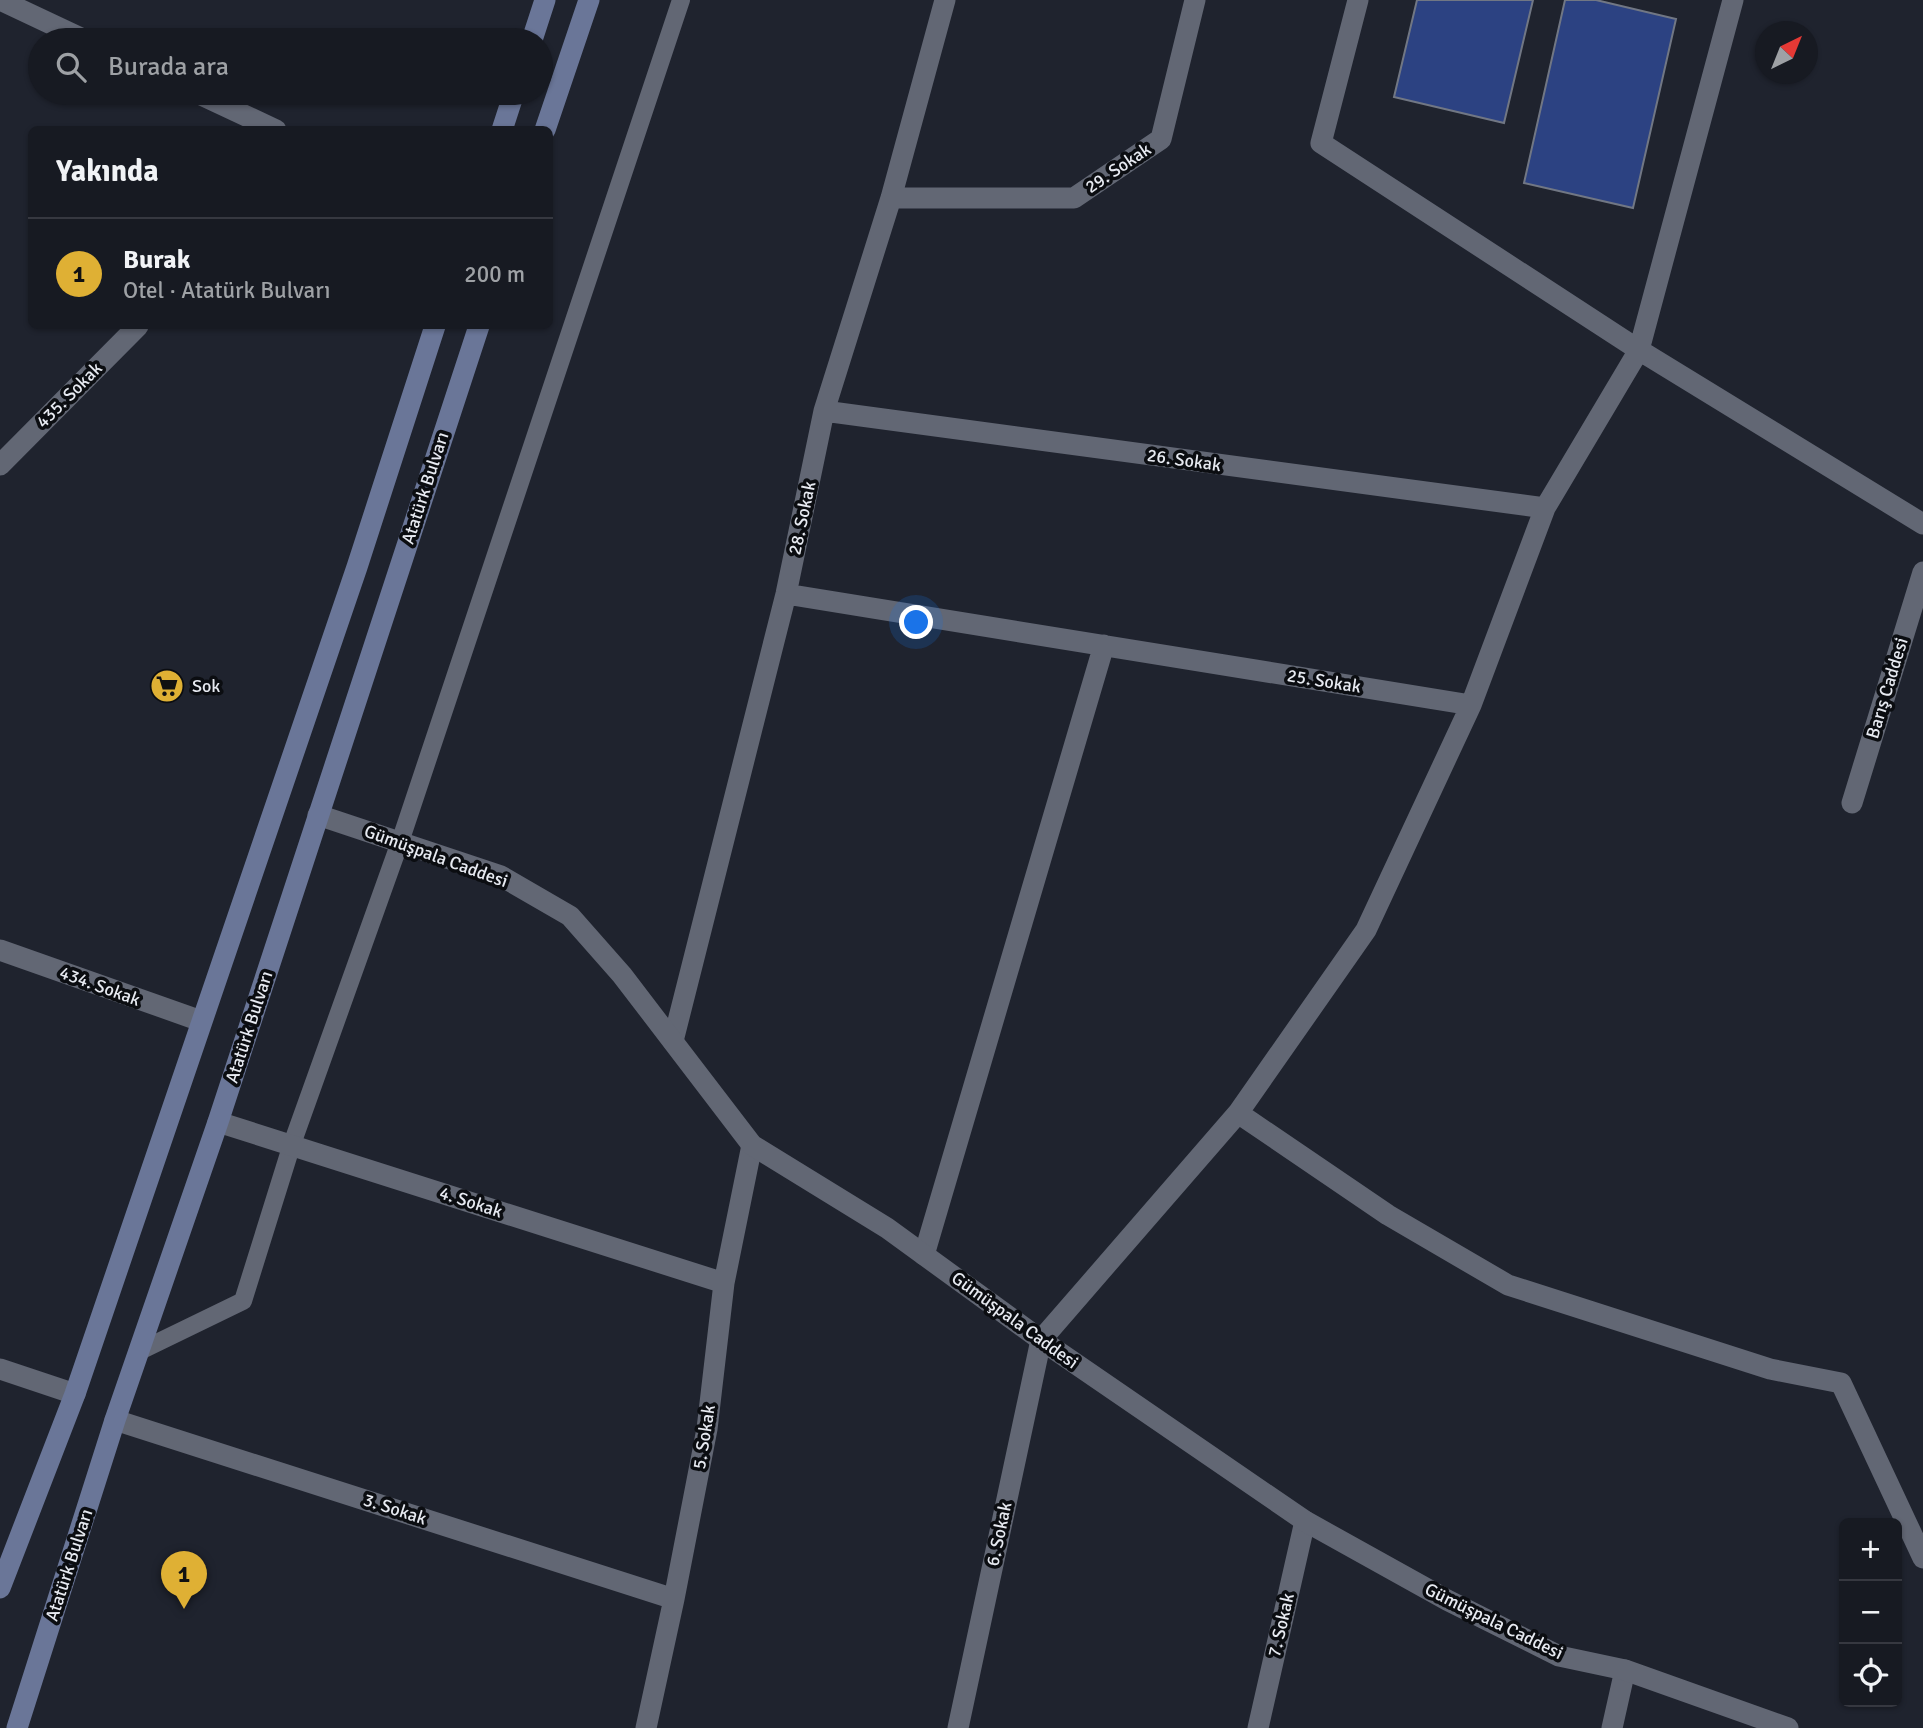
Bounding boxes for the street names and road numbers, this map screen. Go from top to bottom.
street label: 29. Sokak [1081,138,1155,198]
street label: 435. Sokak [31,357,107,433]
street label: Atatürk Bulvarı [397,429,453,547]
street label: 26. Sokak [1145,444,1223,476]
street label: 28. Sokak [783,479,821,557]
street label: Barış Caddesi [1861,635,1913,741]
street label: 25. Sokak [1285,664,1363,698]
street label: Gümüşpala Caddesi [361,820,511,892]
street label: 434. Sokak [57,961,143,1011]
street label: Atatürk Bulvarı [221,968,277,1086]
street label: 4. Sokak [437,1182,505,1222]
street label: Gümüşpala Caddesi [947,1267,1083,1373]
street label: 5. Sokak [688,1403,720,1471]
street label: 3. Sokak [361,1489,429,1529]
street label: 6. Sokak [981,1500,1017,1568]
street label: Atatürk Bulvarı [41,1506,97,1624]
street label: Gümüşpala Caddesi [1421,1578,1567,1664]
street label: 7. Sokak [1263,1591,1299,1659]

